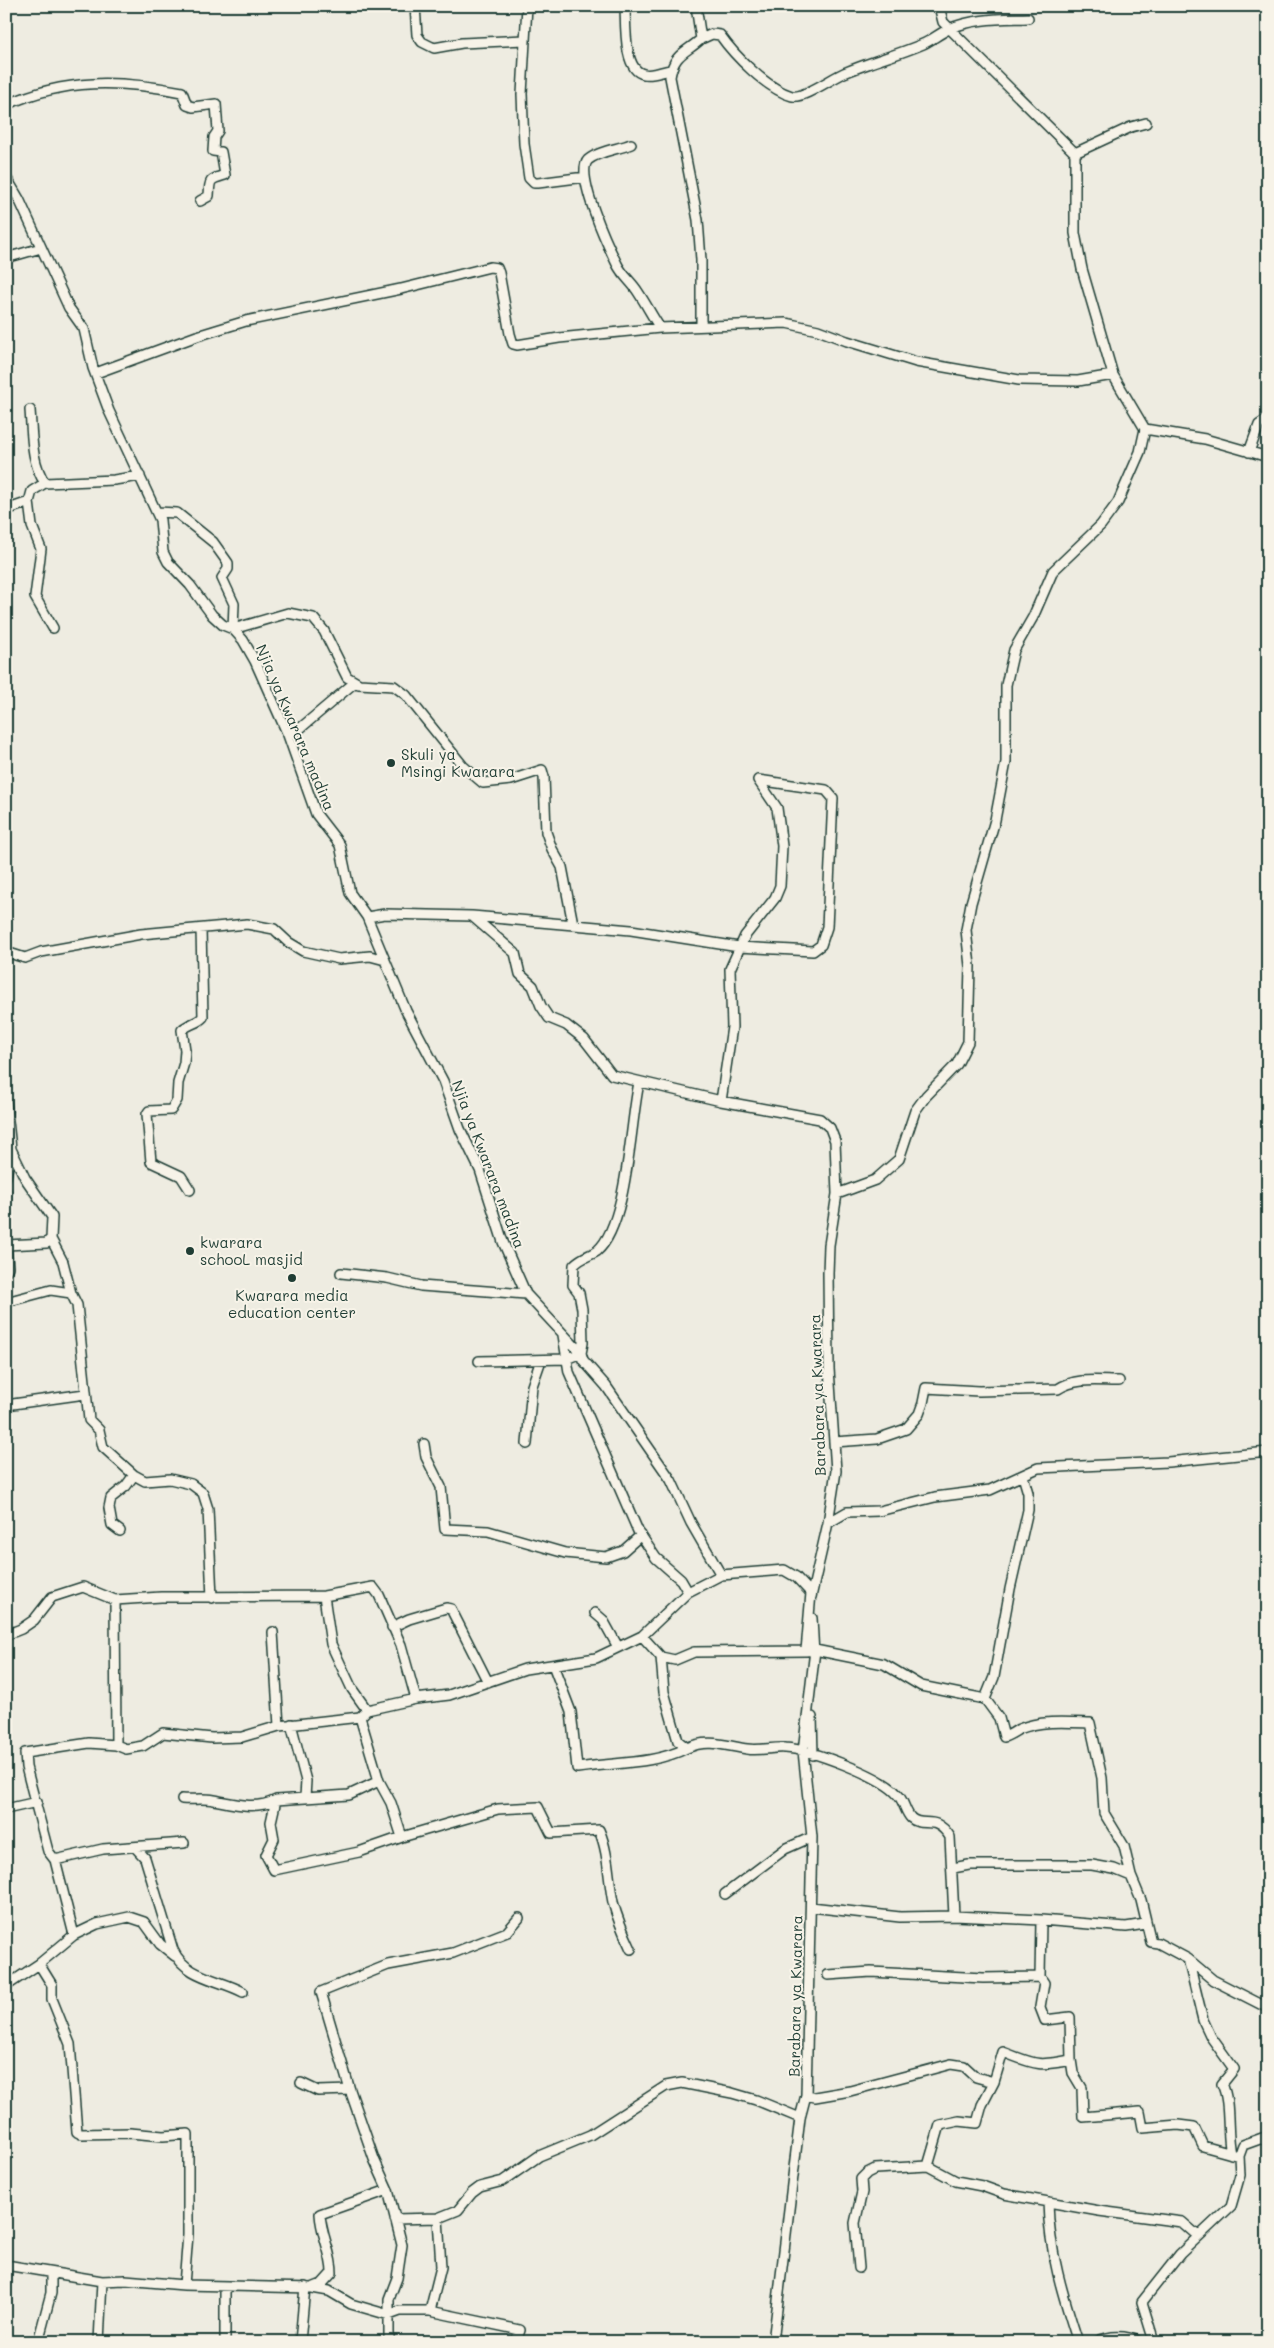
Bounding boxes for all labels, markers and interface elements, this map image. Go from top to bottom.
street label: Njia ya Kwarara madina [252,641,340,813]
place label: Skuli ya Msingi Kwarara [401,744,515,781]
marker: Skuli ya Msingi Kwarara [385,757,397,769]
street label: Njia ya Kwarara madina [448,1077,530,1251]
place label: kwarara schooL masjid [200,1232,303,1269]
marker: kwarara schooL masjid [184,1245,196,1257]
marker: Kwarara media education center [286,1272,298,1284]
place label: Kwarara media education center [228,1285,356,1322]
street label: Barabara ya Kwarara [804,1314,830,1476]
street label: Barabara ya Kwarara [784,1915,806,2077]

